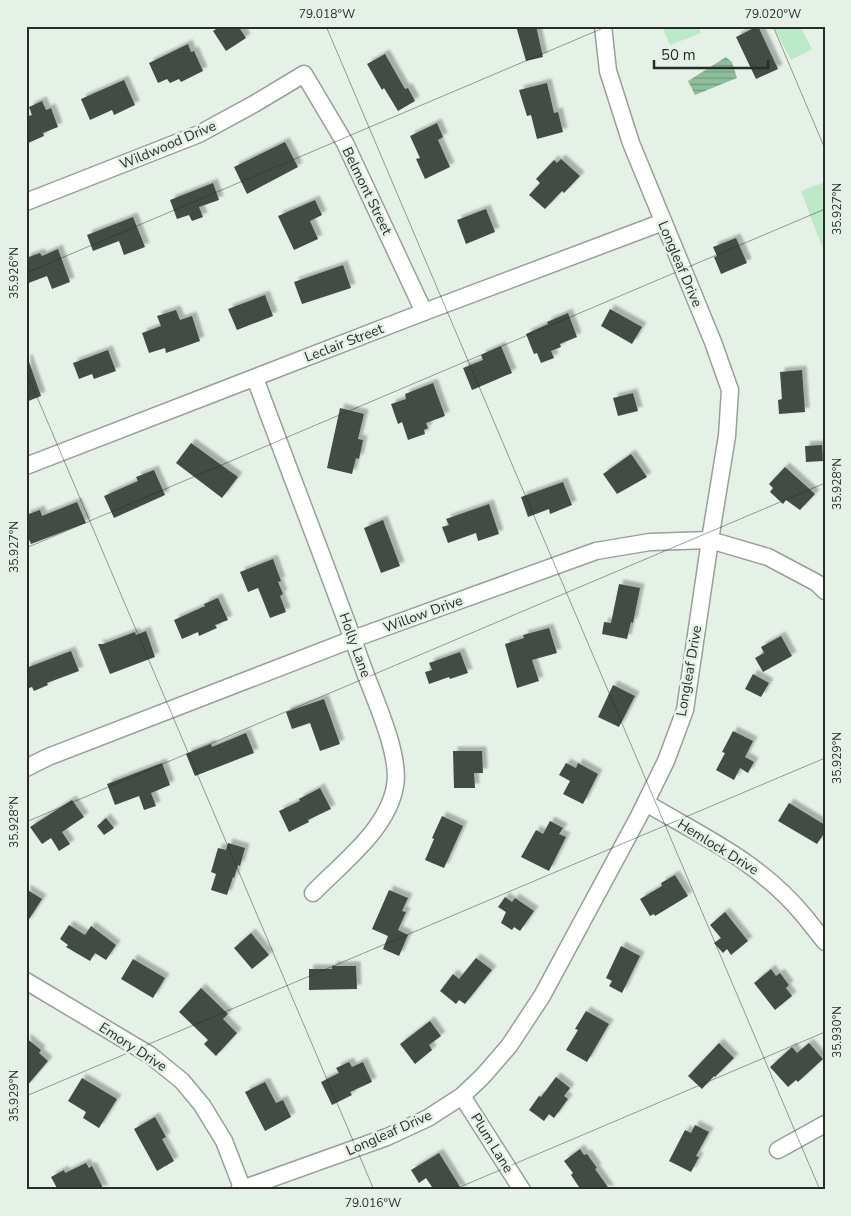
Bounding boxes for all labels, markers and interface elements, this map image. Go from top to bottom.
text: 79.018°W [299,6,355,22]
text: 79.020°W [745,6,801,22]
scale bar [654,38,767,70]
text: 50 m [661,45,696,65]
street label: Wildwood Drive [117,116,219,174]
street label: Belmont Street [338,144,397,238]
text: 35.927°N [829,183,845,235]
street label: Longleaf Drive [653,218,707,310]
text: 35.926°N [6,247,22,299]
street label: Leclair Street [302,319,386,367]
text: 35.928°N [829,458,845,510]
text: 35.927°N [6,521,22,573]
street label: Willow Drive [381,591,465,637]
street label: Holly Lane [334,610,376,680]
street label: Longleaf Drive [672,624,706,718]
text: 35.929°N [829,732,845,784]
text: 35.928°N [6,796,22,848]
street label: Hemlock Drive [674,815,762,879]
text: 35.930°N [829,1006,845,1058]
street label: Emory Drive [95,1018,171,1076]
text: 35.929°N [6,1070,22,1122]
street label: Longleaf Drive [343,1106,435,1160]
street label: Plum Lane [466,1110,518,1176]
text: 79.016°W [345,1195,401,1211]

